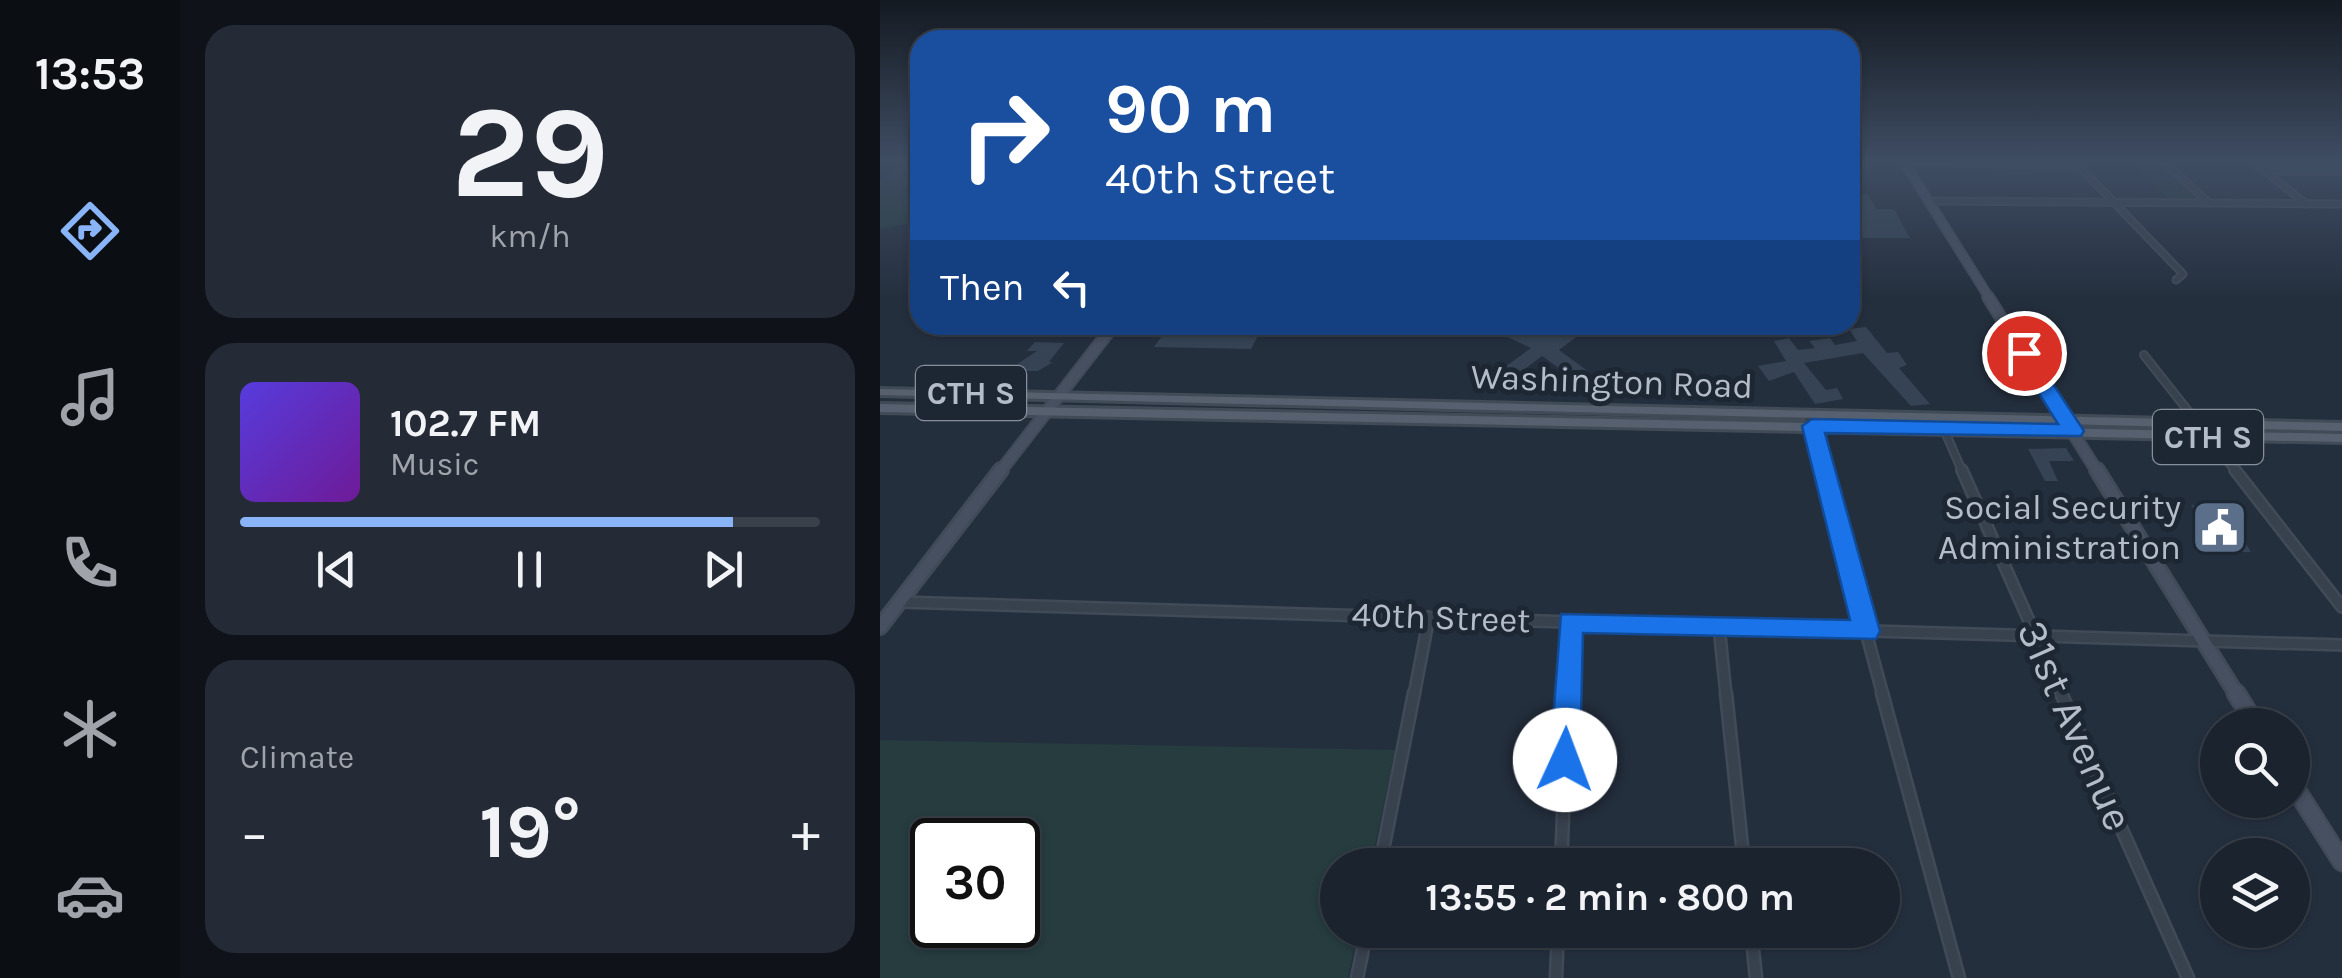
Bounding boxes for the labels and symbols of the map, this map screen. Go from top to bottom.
pin [1982,311,2067,396]
street label: Washington Road [1470,356,1754,407]
road number: CTH S [916,366,1026,420]
road number: CTH S [2153,410,2263,464]
place label: Social Security Administration [1938,487,2181,568]
public building icon: Social Security Administration [2190,497,2250,557]
street label: 40th Street [1351,594,1531,641]
street label: 31st Avenue [2007,613,2144,838]
position arrow [1513,708,1617,812]
speed limit sign: 30 [910,818,1040,948]

